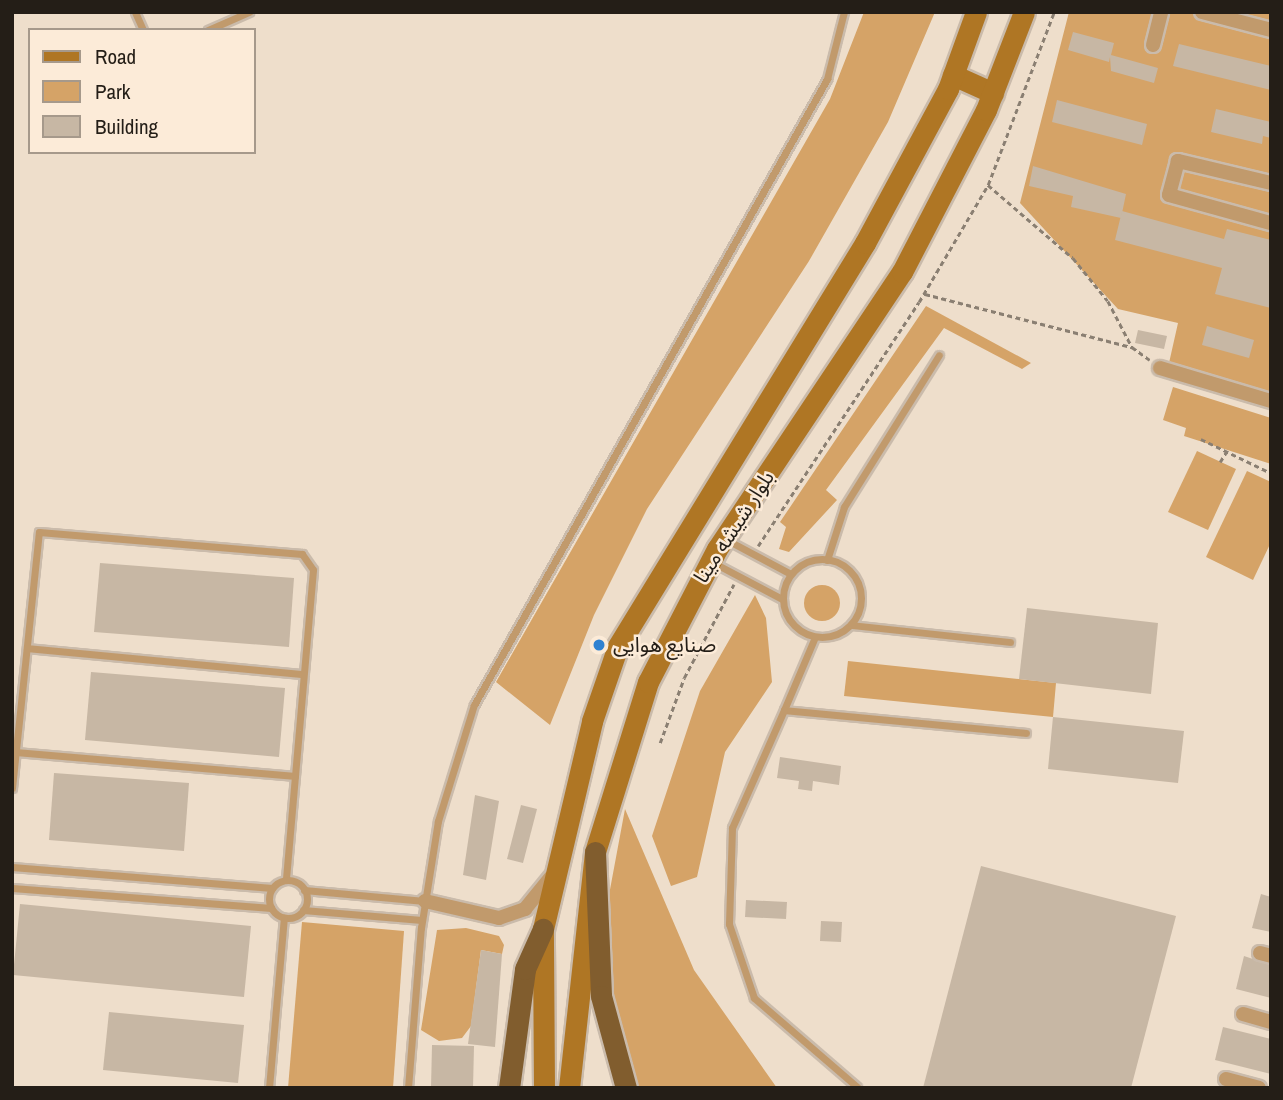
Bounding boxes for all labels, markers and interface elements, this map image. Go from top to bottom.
legend [28,28,256,154]
text: Road [95,42,136,71]
text: Park [95,77,130,106]
text: Building [95,112,158,141]
street label: بلوار شیشه مینا [688,466,780,588]
place label: صنایع هوایی [613,632,716,658]
marker: صنایع هوایی [591,637,607,653]

